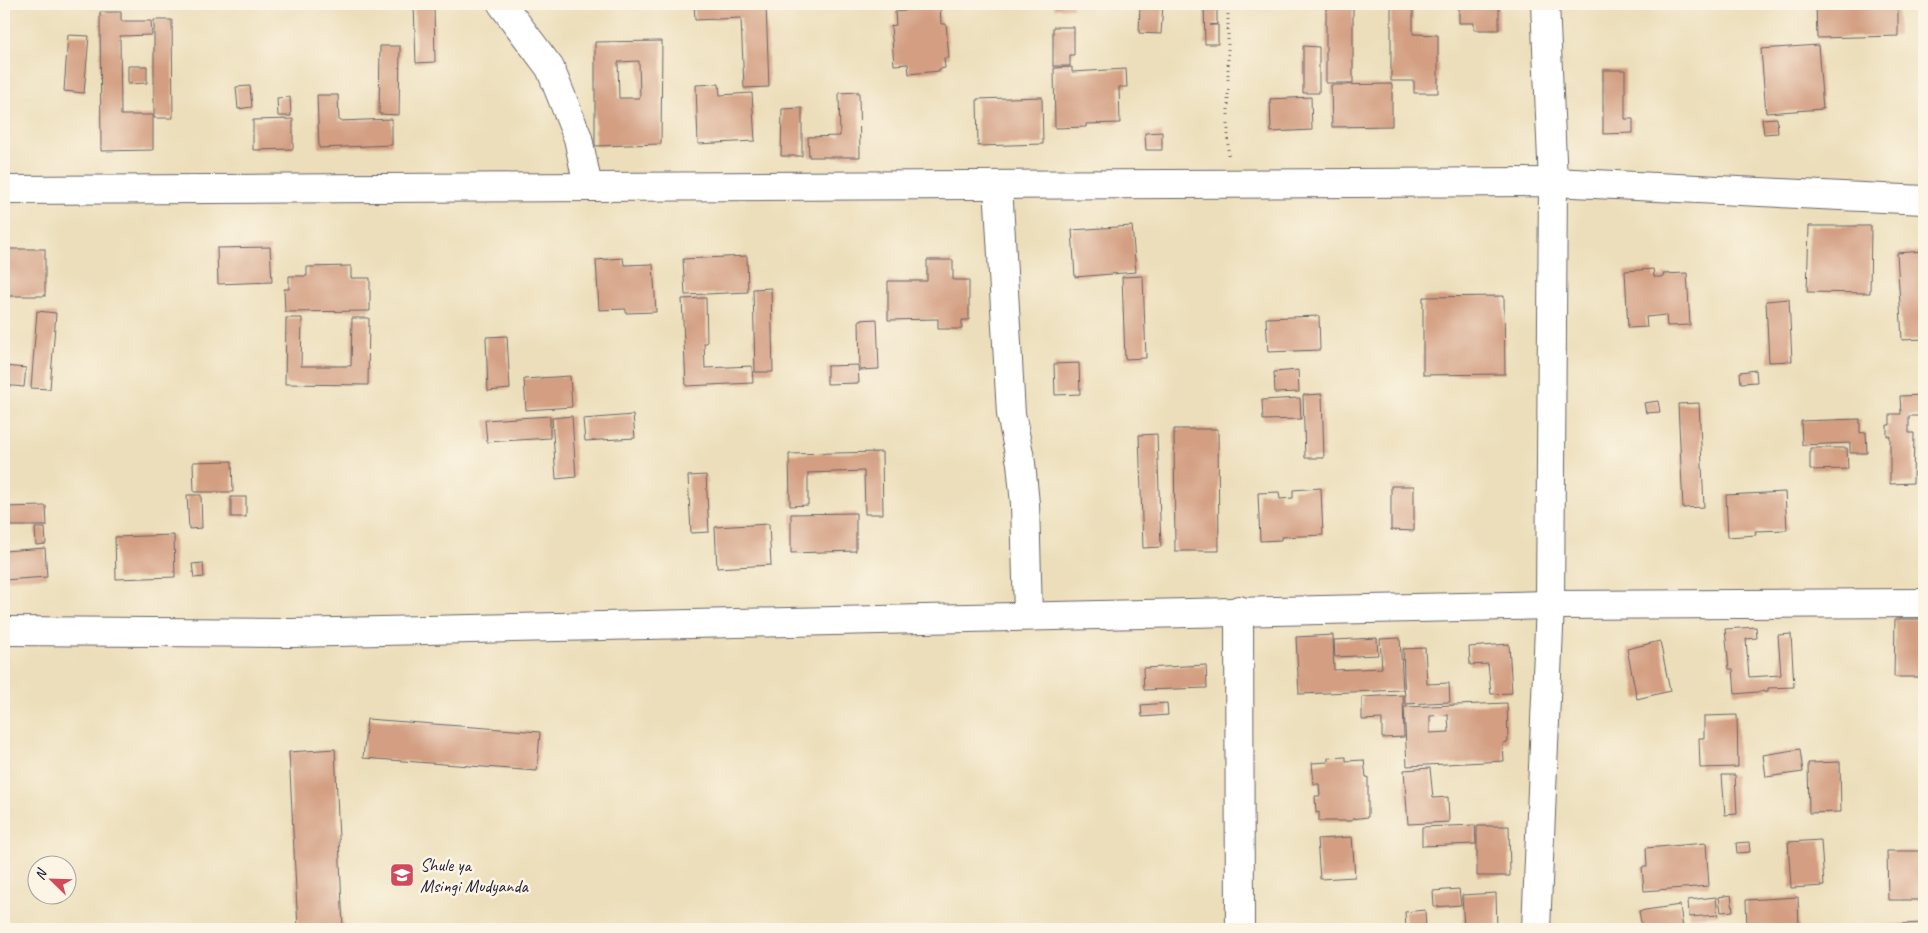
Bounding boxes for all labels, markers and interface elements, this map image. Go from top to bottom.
place label: Shule ya Msingi Mudyanda [420,854,530,897]
north arrow [28,856,78,906]
school or university icon: Shule ya Msingi Mudyanda [389,862,415,888]
text: N [31,866,51,882]

